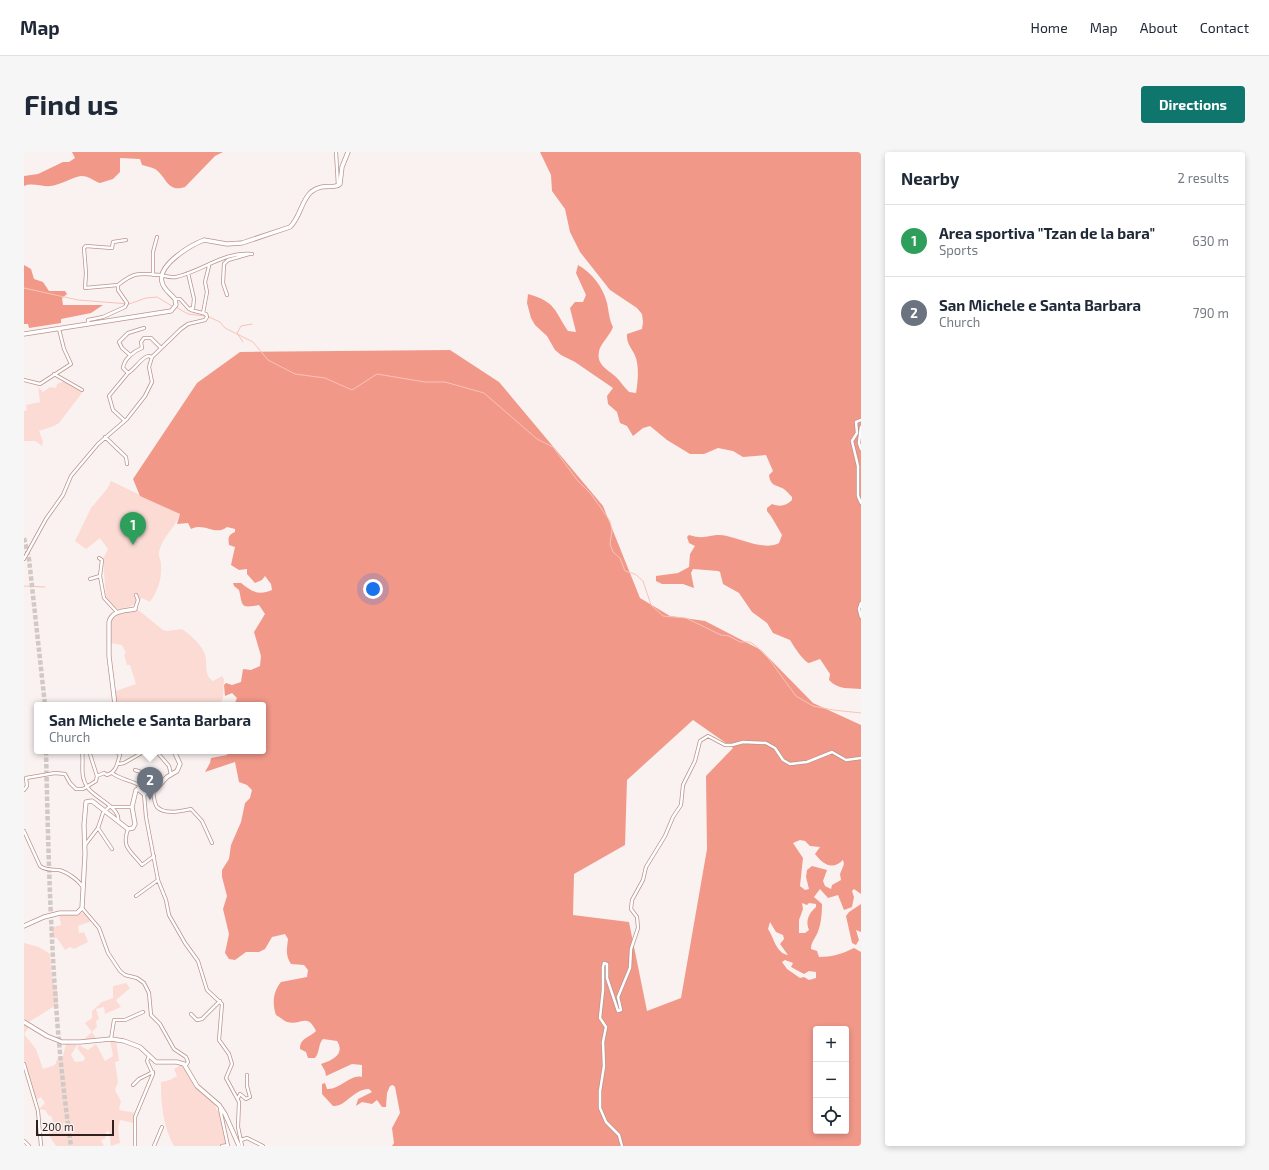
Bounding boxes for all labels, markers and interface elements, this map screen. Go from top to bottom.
text: Map [20,16,60,39]
text: Home [1031,19,1068,36]
text: Map [1090,19,1118,36]
text: About [1140,19,1178,36]
text: Contact [1200,19,1249,36]
button: Directions [1141,86,1245,123]
text: Find us [24,87,118,121]
text: Nearby [901,168,959,188]
text: 2 results [1177,170,1229,186]
text: Area sportiva "Tzan de la bara" [939,224,1155,242]
text: 1 [911,233,917,249]
text: 630 m [1192,233,1229,249]
text: Sports [939,242,978,258]
text: San Michele e Santa Barbara [939,296,1141,314]
text: 2 [910,305,918,321]
text: 790 m [1193,305,1229,321]
text: Church [939,314,980,330]
pin: 1 [120,512,146,545]
your location [363,579,383,599]
popup [34,702,266,754]
text: San Michele e Santa Barbara [49,711,251,729]
text: Church [49,729,90,745]
pin: 2 [137,767,163,800]
map controls [813,1026,849,1134]
button: + [813,1026,849,1062]
button: − [813,1062,849,1098]
button: locate [813,1098,849,1134]
scale bar [36,1118,114,1137]
text: 200 m [42,1120,74,1133]

